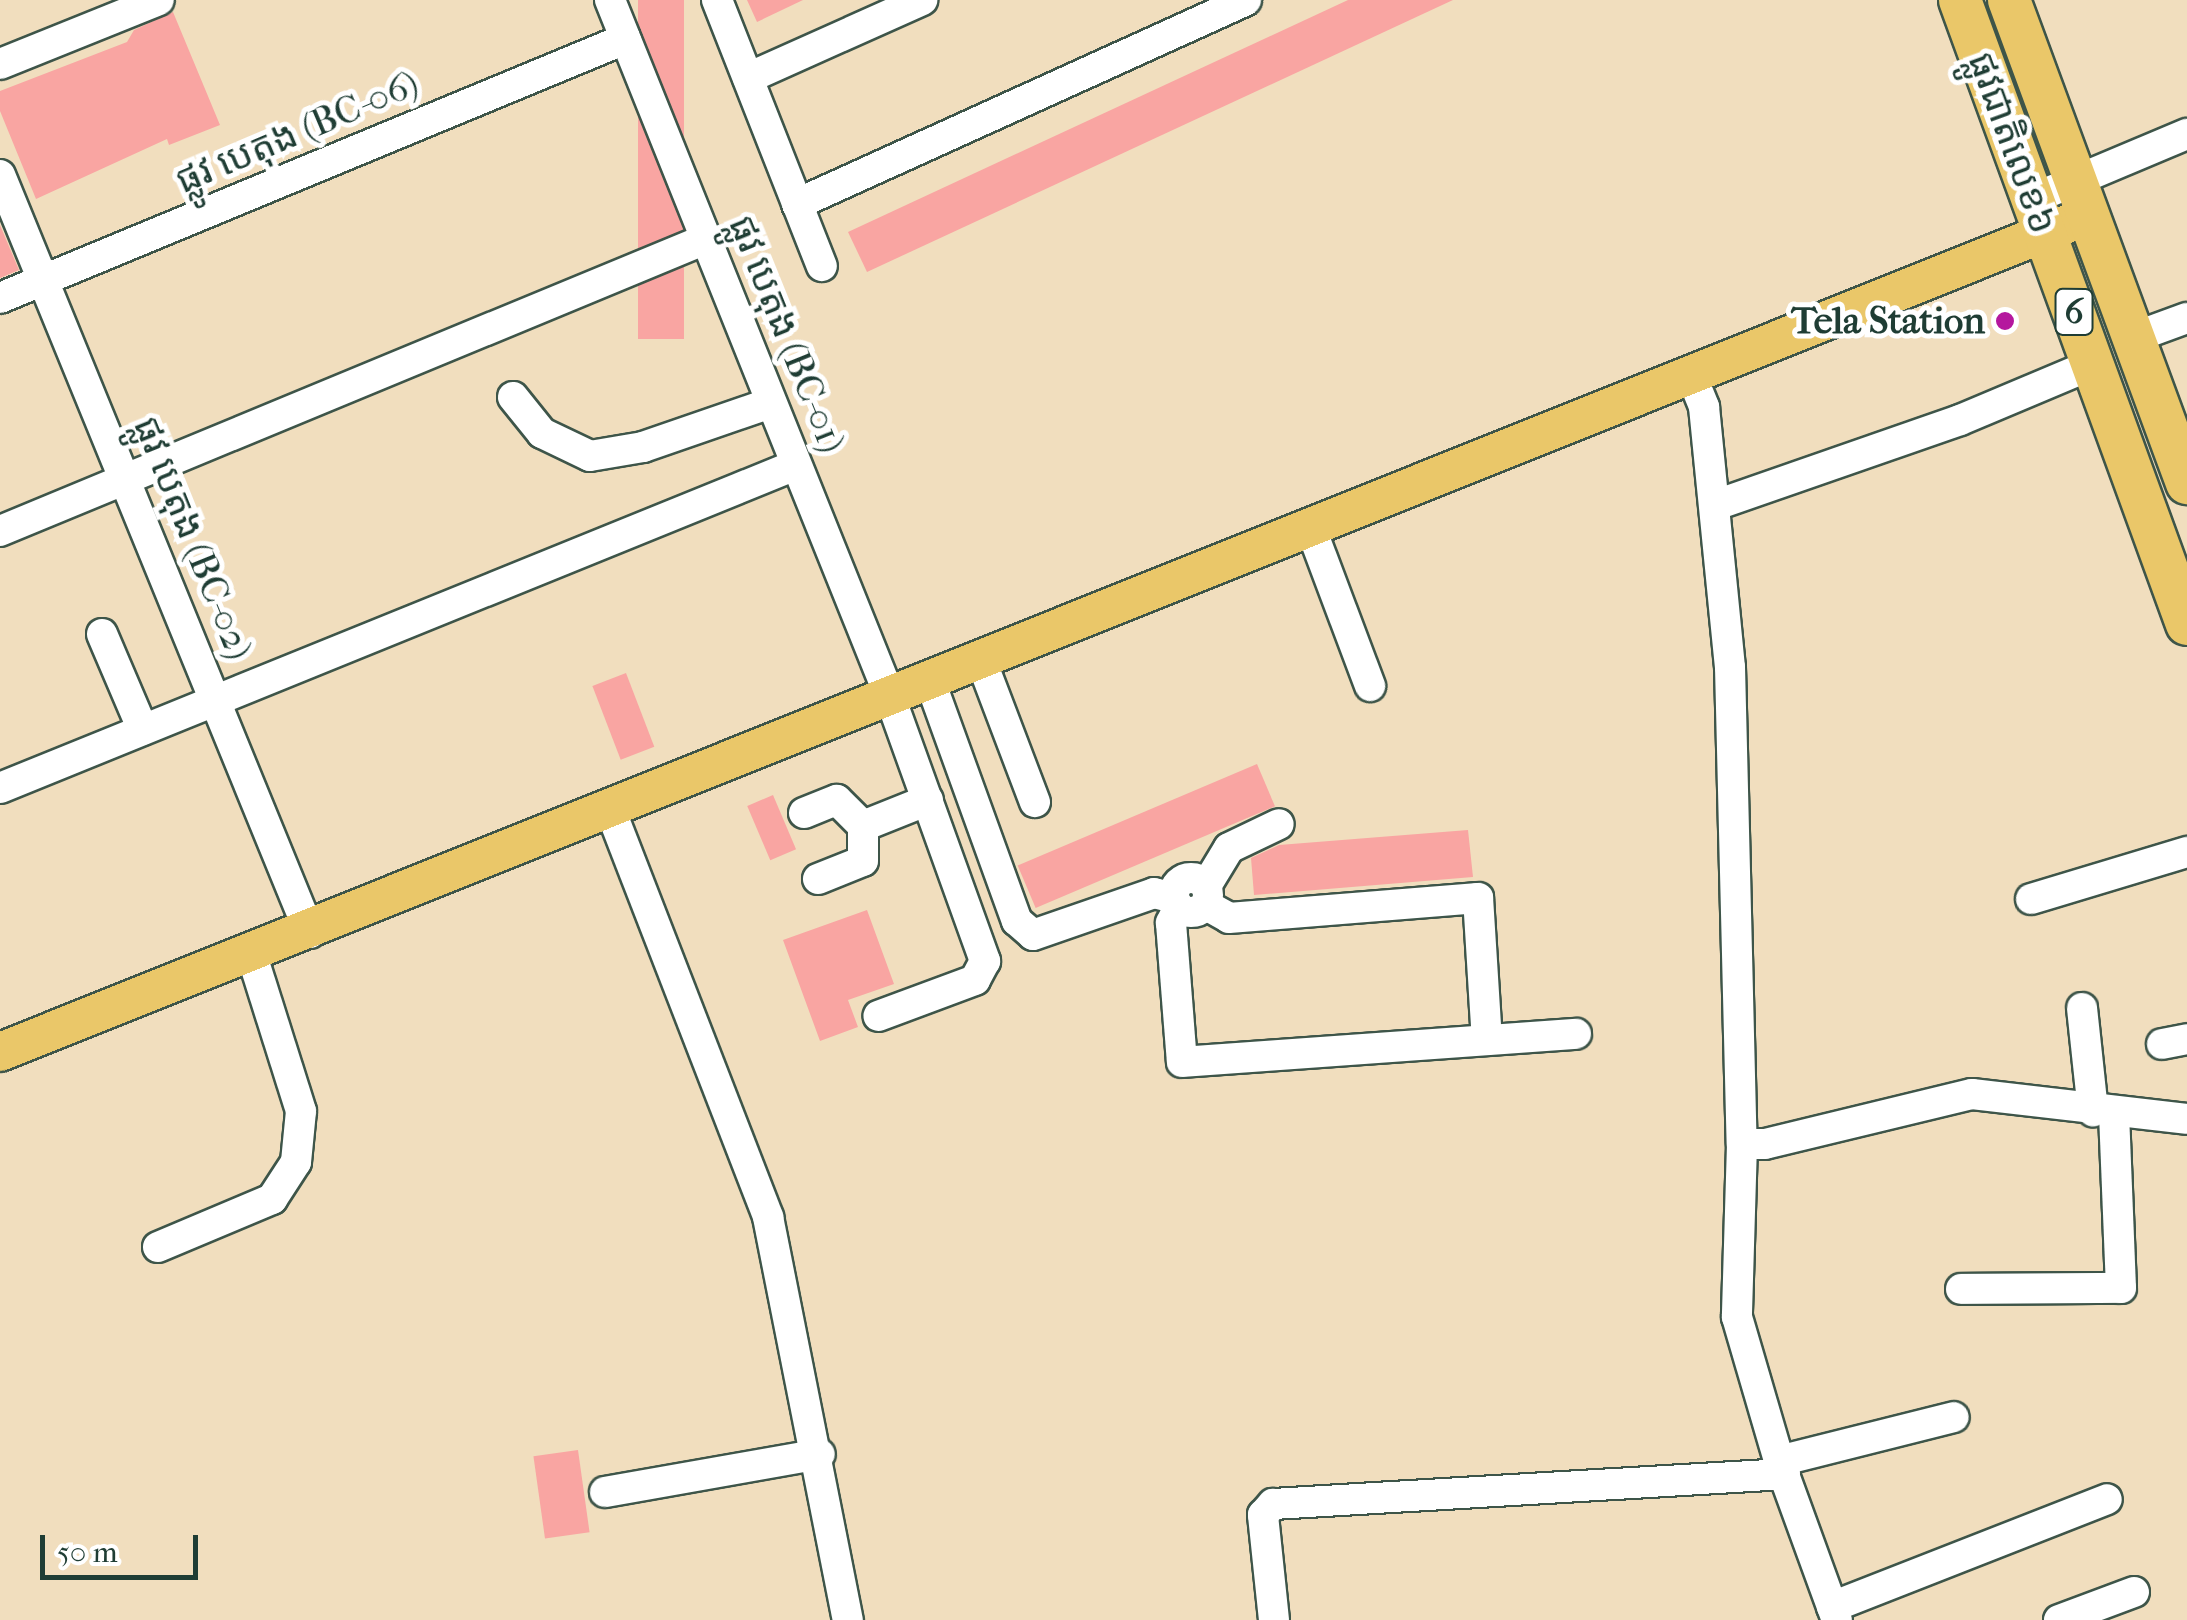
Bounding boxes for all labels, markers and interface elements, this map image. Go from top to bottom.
street label: ផ្លូវជាតិលេខ៦ [1958,46,2066,240]
street label: ផ្លូវ បេតុង (BC-06) [169,60,425,204]
street label: ផ្លូវ បេតុង (BC-01) [719,209,855,459]
road number: 6 [2054,282,2094,342]
place label: Tela Station [1791,298,1985,344]
marker: Tela Station [1994,310,2016,332]
street label: ផ្លូវ បេតុង (BC-02) [123,410,263,666]
scale bar [45,1515,202,1577]
text: 50 m [57,1535,118,1570]

